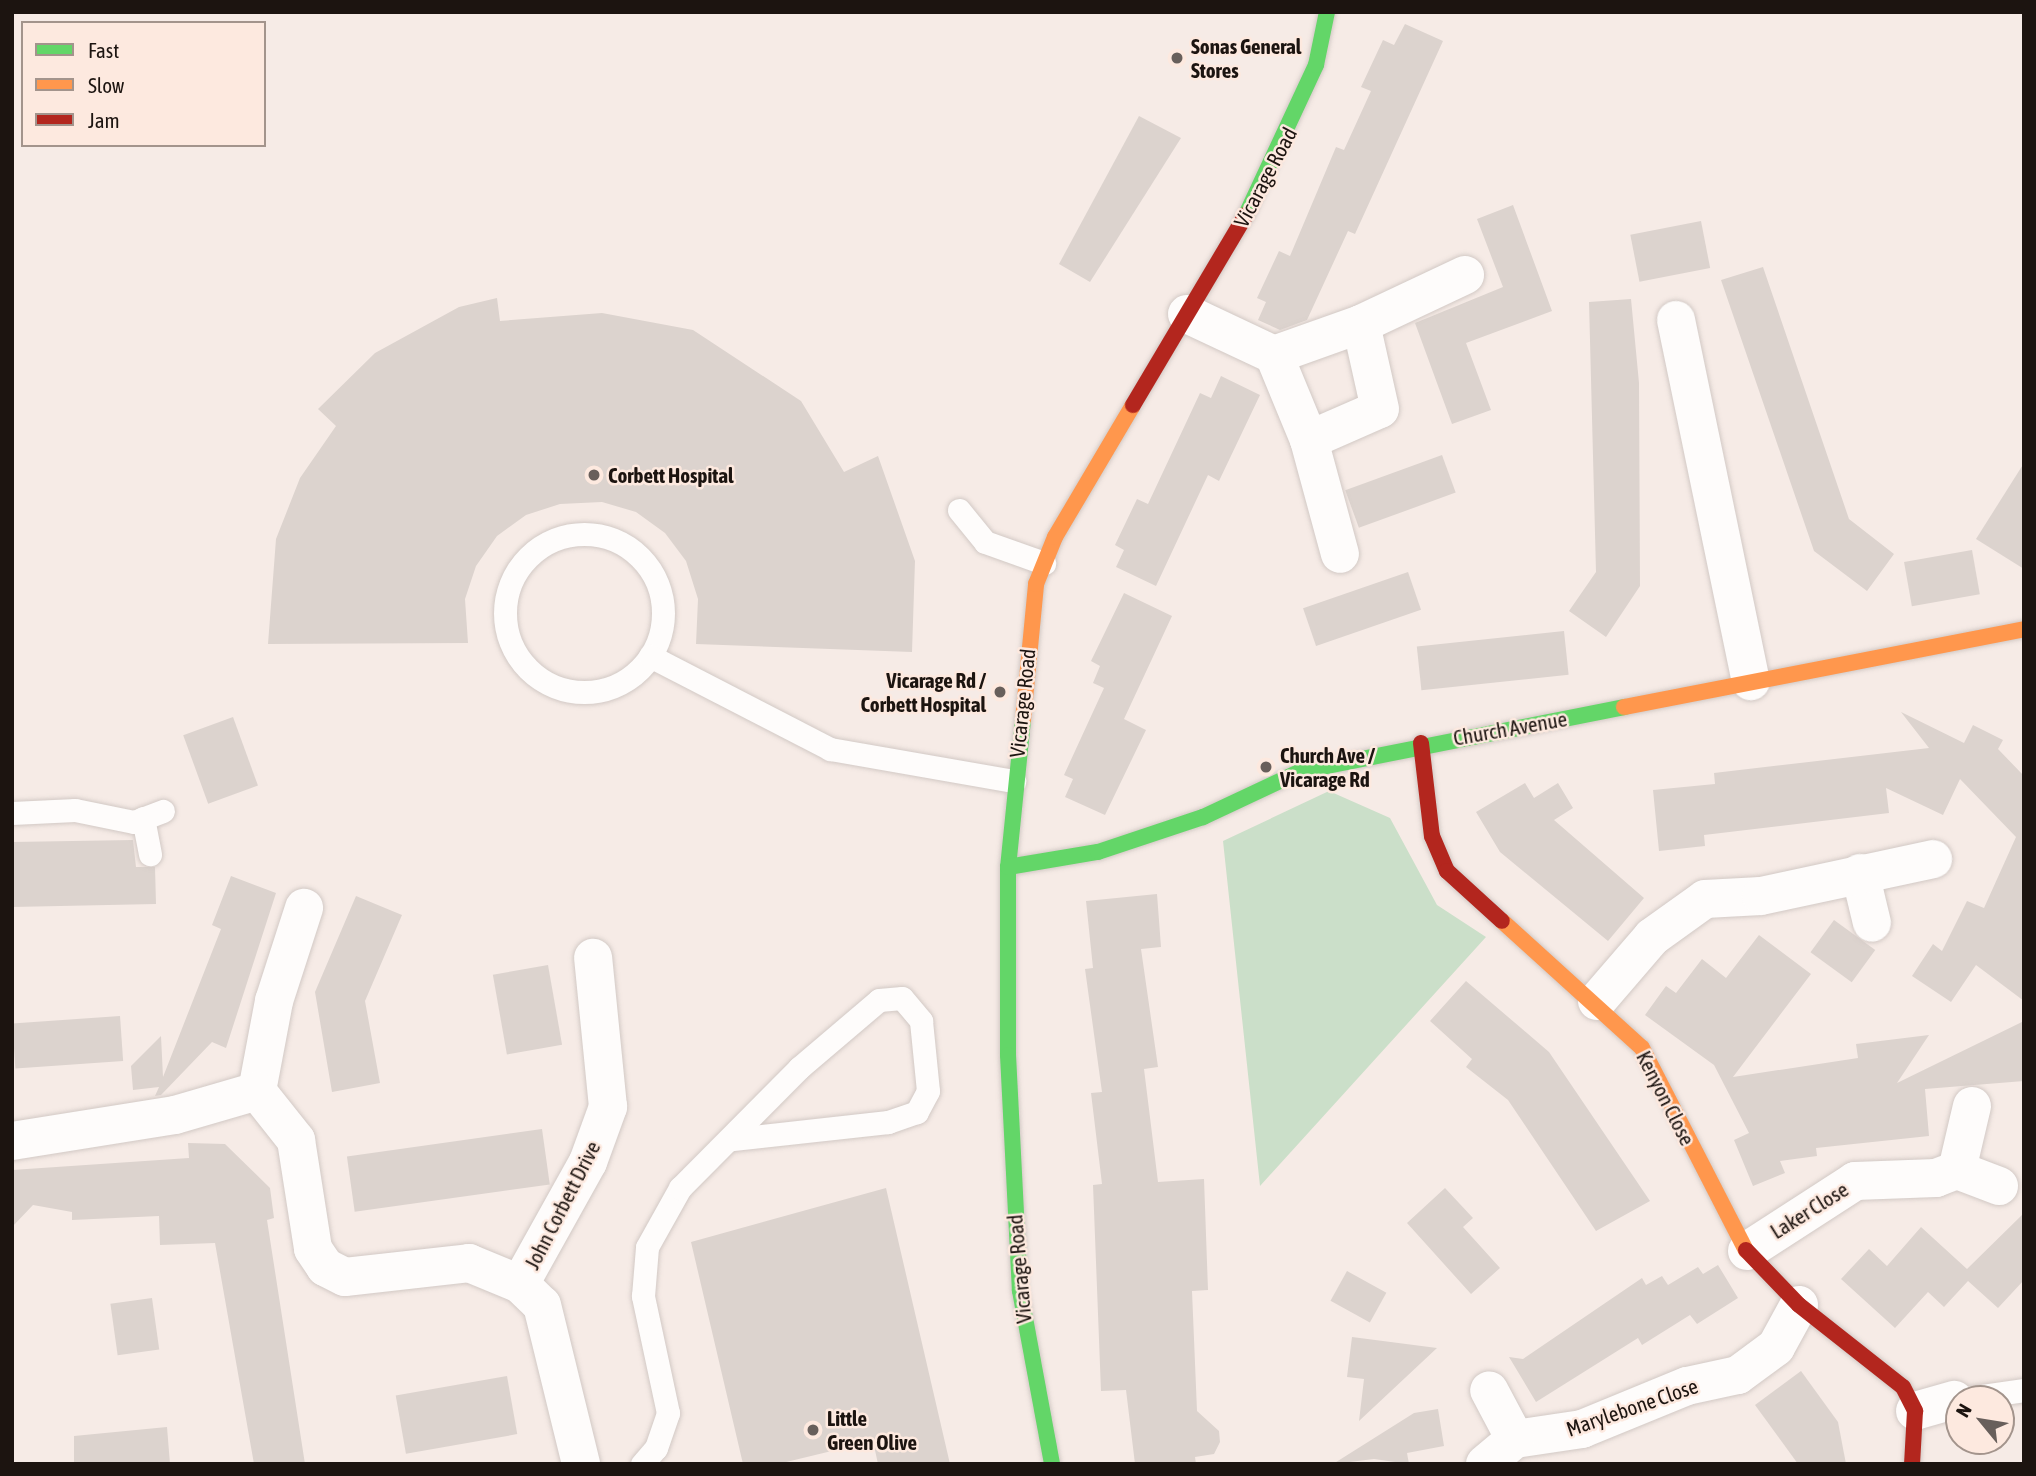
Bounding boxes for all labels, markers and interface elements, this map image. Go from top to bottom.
legend [21,21,266,147]
place label: Sonas General Stores [1191,33,1301,83]
text: Fast [88,38,119,62]
marker: Sonas General Stores [1169,50,1185,66]
text: Slow [88,73,124,97]
text: Jam [88,108,120,132]
street label: Vicarage Road [1228,123,1302,231]
place label: Corbett Hospital [608,462,734,488]
marker: Corbett Hospital [586,467,602,483]
street label: Vicarage Road [1004,647,1040,759]
place label: Vicarage Rd / Corbett Hospital [860,667,986,717]
marker: Vicarage Rd / Corbett Hospital [992,684,1008,700]
street label: Church Avenue [1451,706,1569,750]
place label: Church Ave / Vicarage Rd [1280,742,1375,792]
marker: Church Ave / Vicarage Rd [1258,759,1274,775]
street label: Kenyon Close [1631,1047,1701,1149]
street label: John Corbett Drive [519,1137,605,1273]
street label: Laker Close [1765,1176,1853,1244]
street label: Vicarage Road [1002,1213,1036,1325]
street label: Marylebone Close [1563,1373,1701,1441]
north arrow [1945,1385,2015,1455]
text: N [1951,1400,1976,1421]
place label: Little Green Olive [827,1405,917,1455]
marker: Little Green Olive [805,1422,821,1438]

